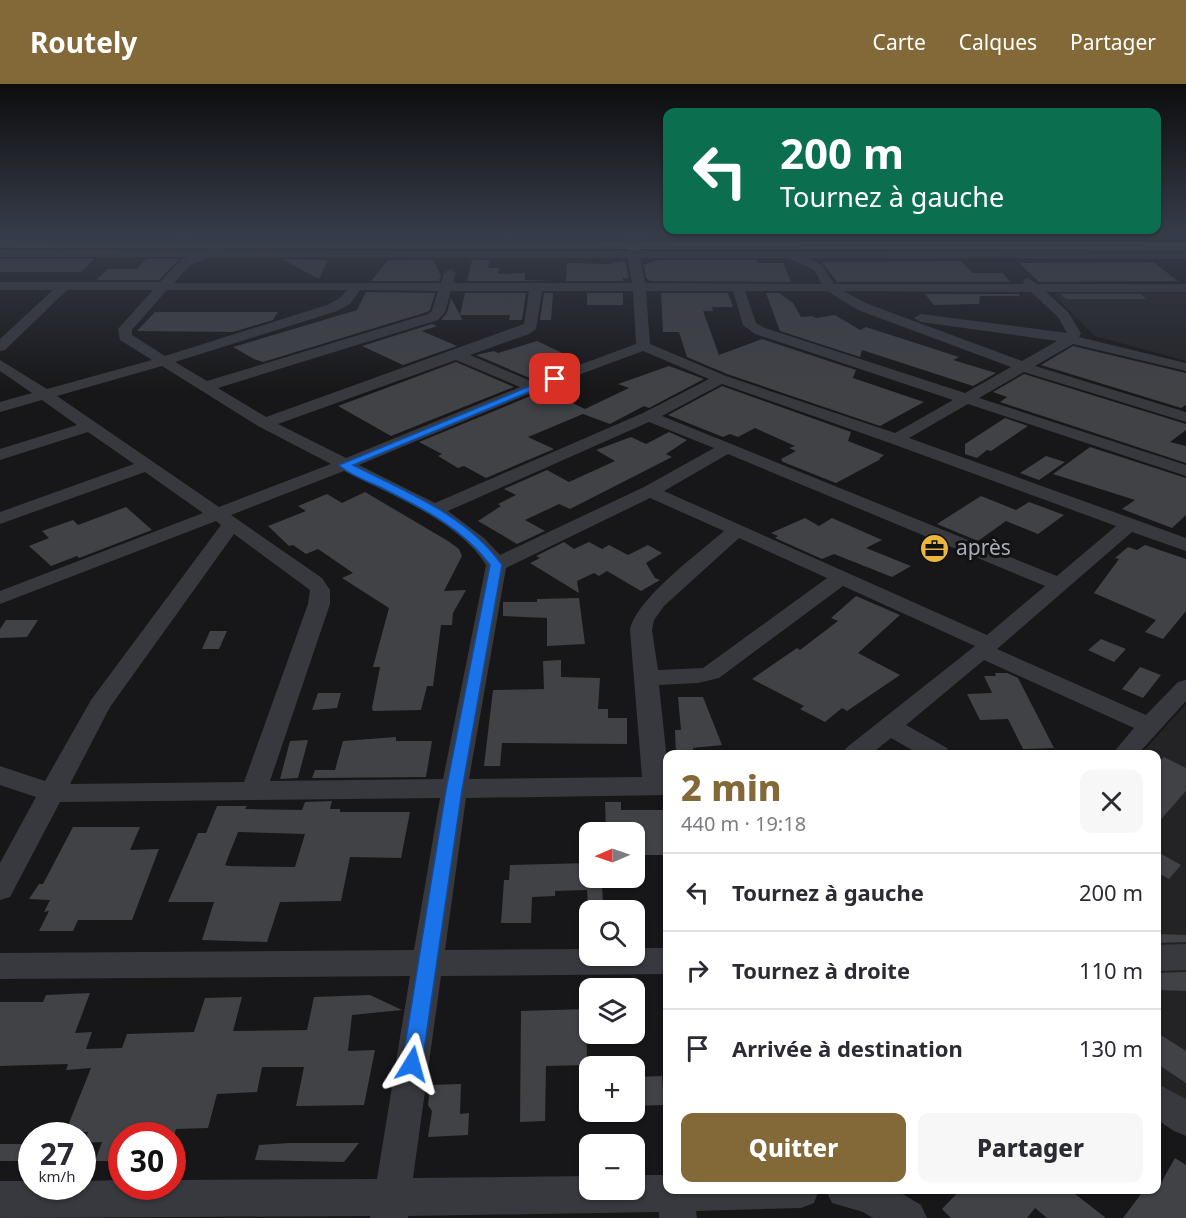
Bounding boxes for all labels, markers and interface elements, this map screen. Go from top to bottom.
text: Routely [30,23,137,61]
text: Carte [873,28,926,56]
text: Calques [959,28,1037,56]
text: Partager [1070,28,1156,56]
text: 200 m [780,124,904,181]
icon: left [681,132,759,210]
text: Tournez à gauche [780,178,1004,215]
pin [529,353,580,404]
icon: arrive [538,362,571,395]
office icon: après [919,532,951,564]
place label: après [956,533,1011,561]
text: 2 min [681,763,782,812]
button: close [1080,770,1143,833]
text: 440 m · 19:18 [681,810,806,837]
north arrow [579,822,645,888]
map controls [579,822,645,1200]
icon: left [681,876,714,909]
text: Tournez à gauche [732,877,924,907]
text: 200 m [1079,877,1143,907]
button: search [579,900,645,966]
icon: right [681,954,714,987]
text: Tournez à droite [732,955,910,985]
text: 110 m [1079,955,1143,985]
button: layers [579,978,645,1044]
position arrow [380,1032,444,1096]
icon: arrive [681,1032,714,1065]
text: Arrivée à destination [732,1033,963,1063]
text: 130 m [1079,1033,1143,1063]
button: + [579,1056,645,1122]
button: Quitter [681,1113,906,1182]
button: Partager [918,1113,1143,1182]
speed limit sign: 30 [108,1122,186,1200]
text: 27 [40,1133,74,1174]
button: − [579,1134,645,1200]
text: km/h [39,1166,75,1186]

